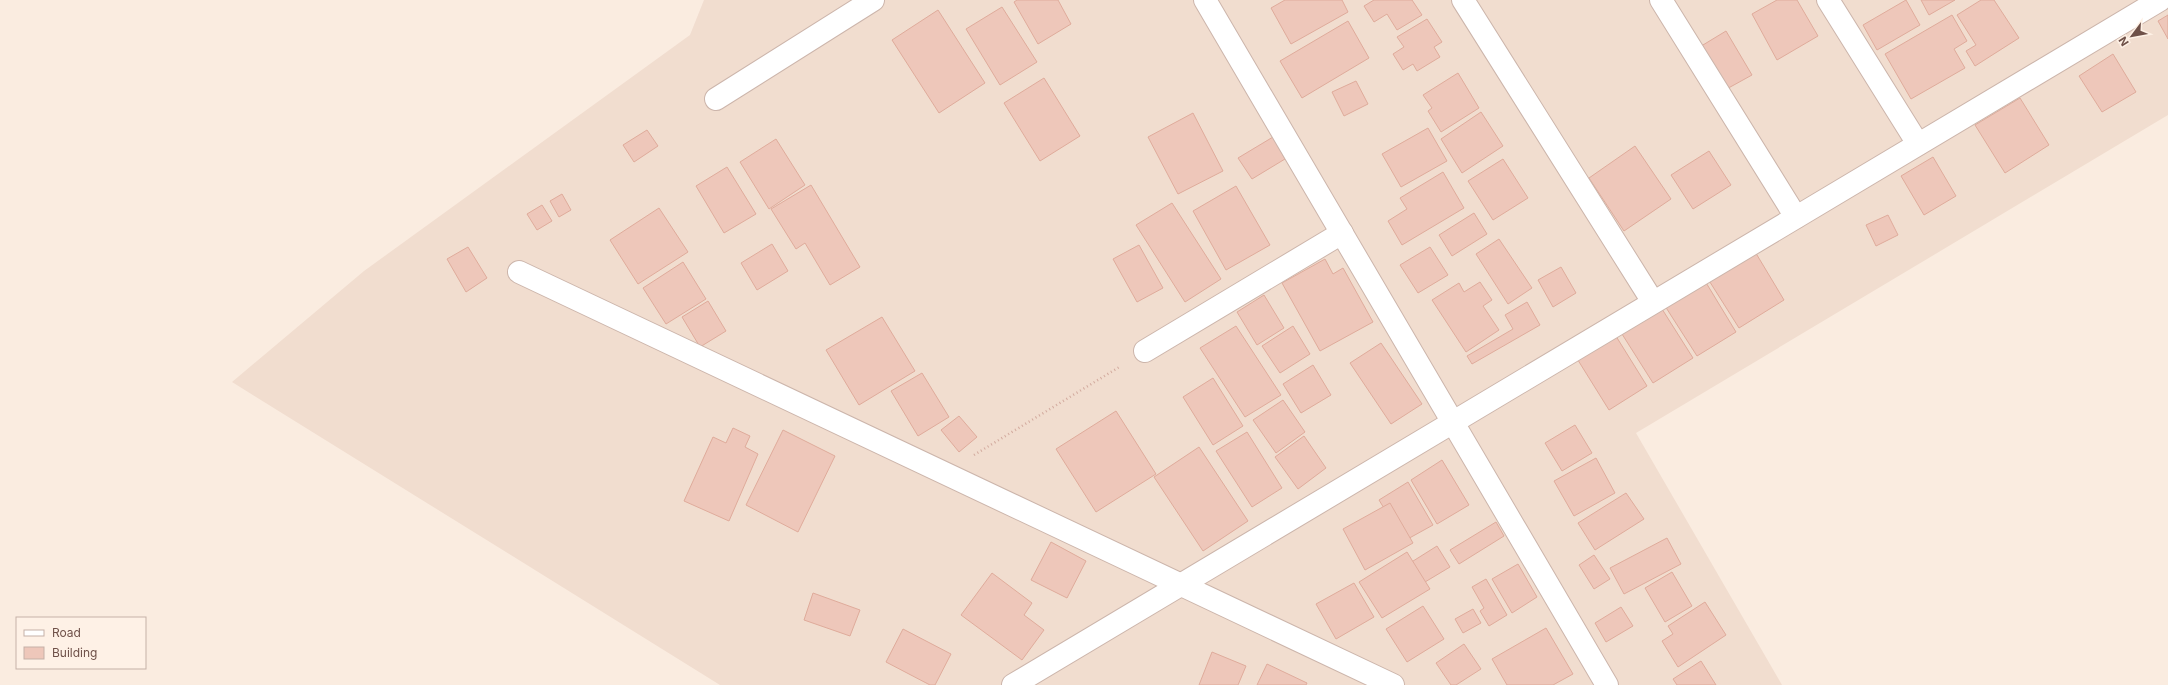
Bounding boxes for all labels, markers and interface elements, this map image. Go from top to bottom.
north arrow [2112,16,2152,56]
text: N [2115,34,2132,49]
legend [16,617,146,669]
text: Road [52,625,81,640]
text: Building [52,645,97,660]

